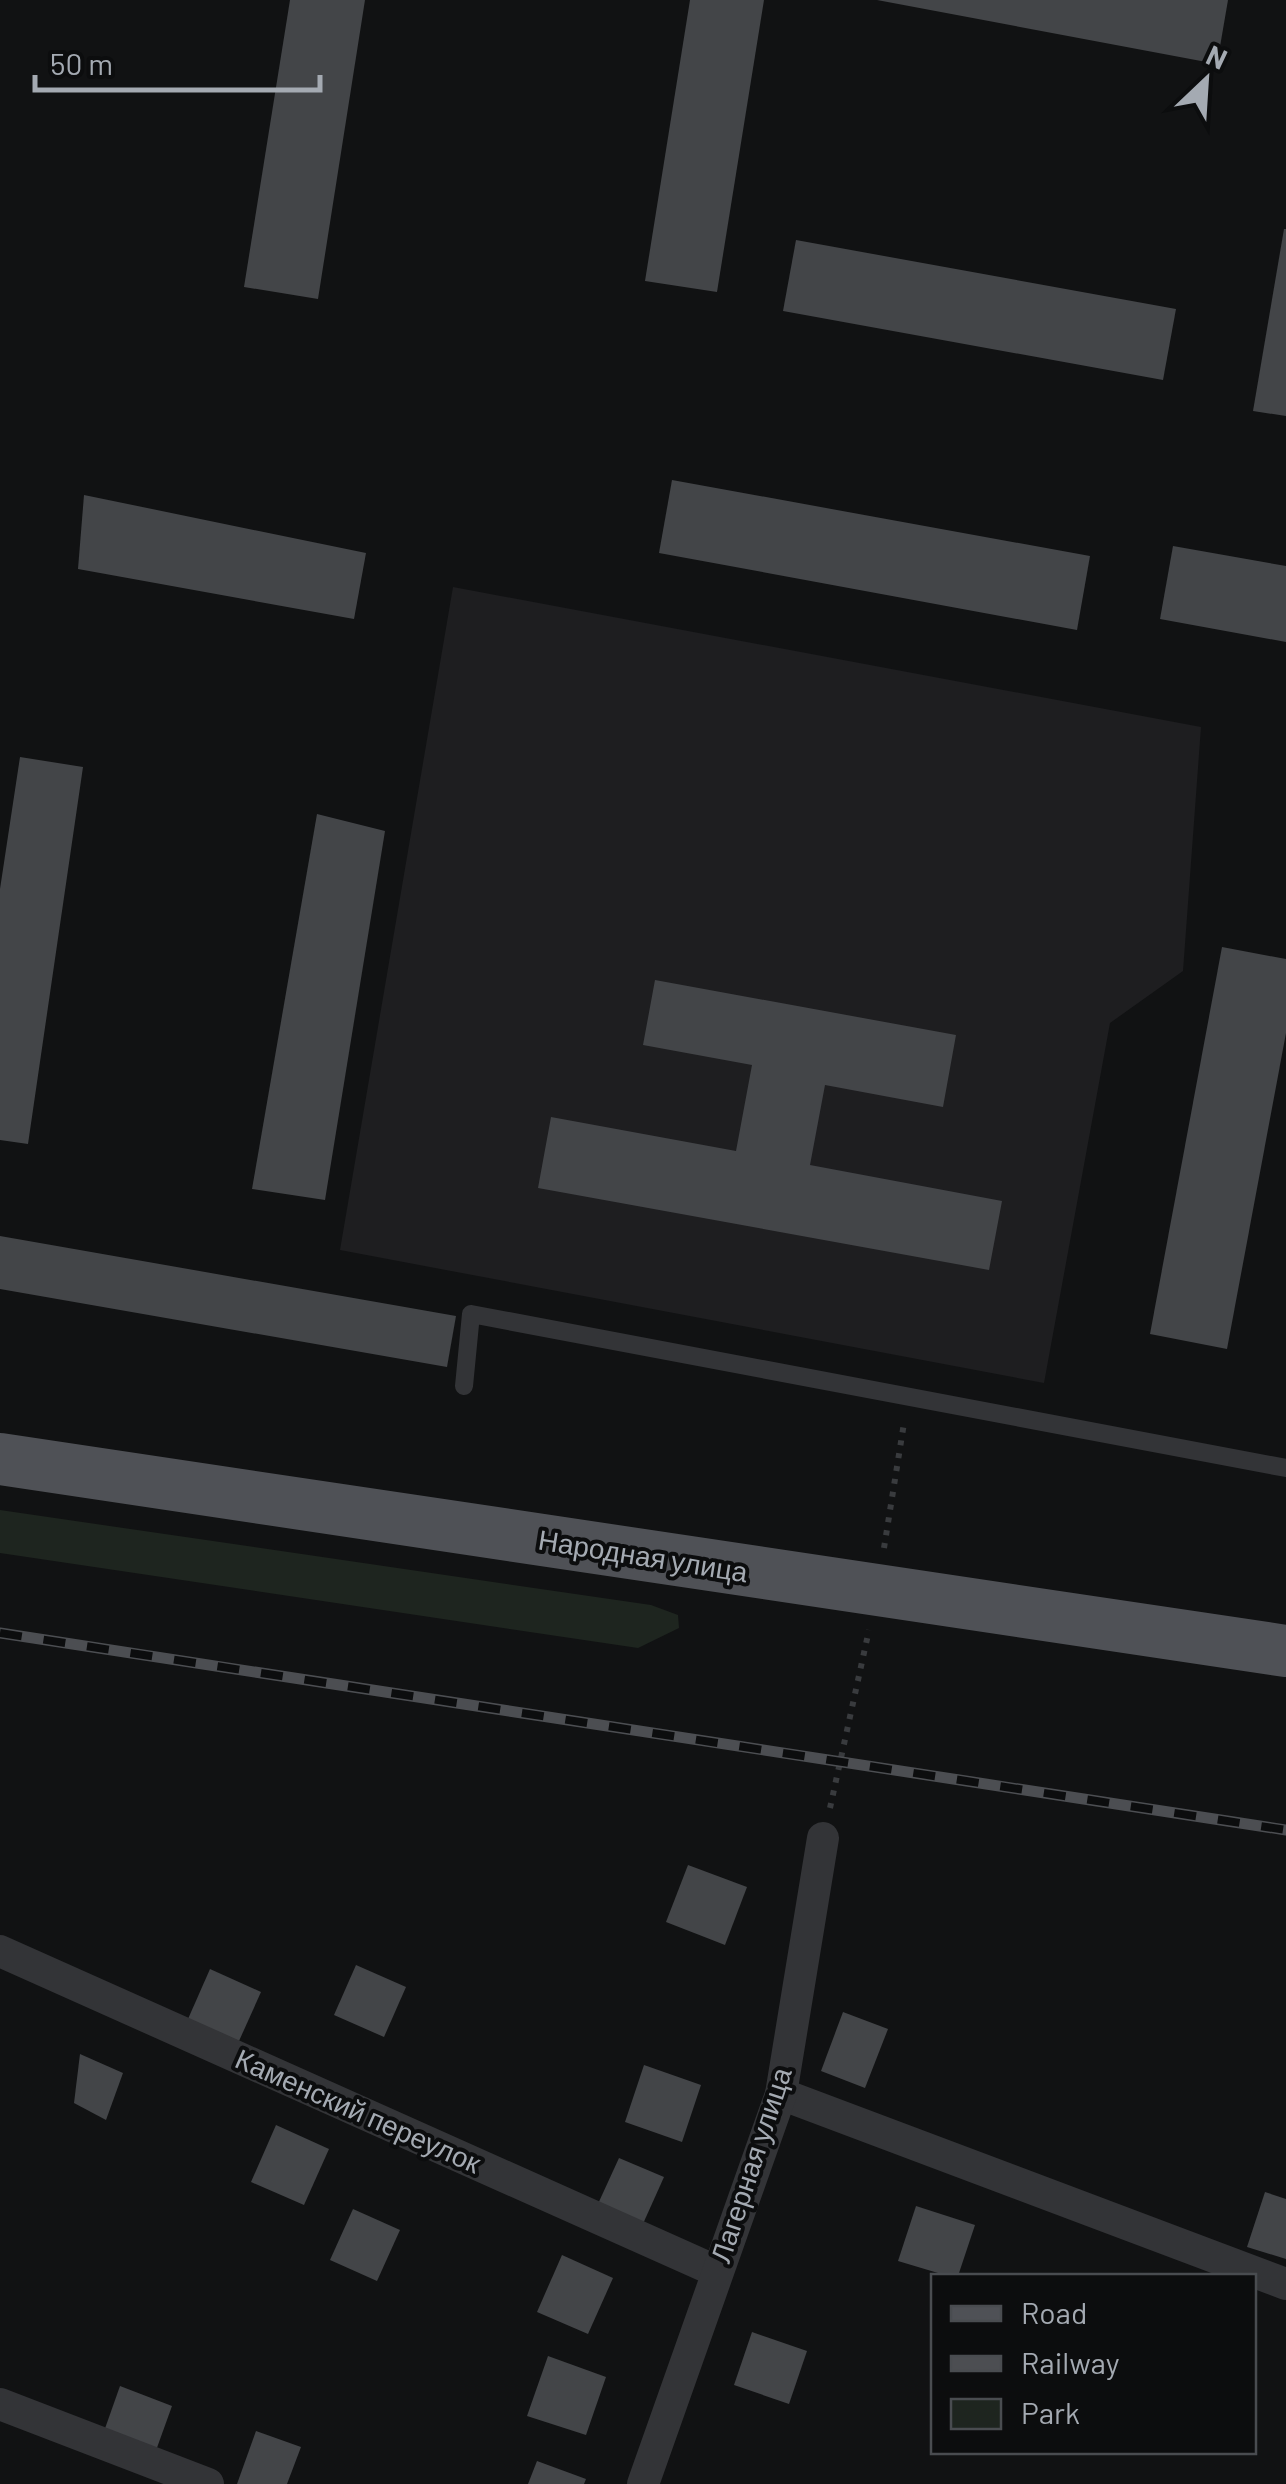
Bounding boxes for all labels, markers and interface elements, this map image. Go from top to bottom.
scale bar [35,30,320,92]
north arrow [1156,30,1256,130]
text: N [1201,37,1233,76]
text: 50 m [50,45,113,81]
street label: Народная улица [536,1522,751,1588]
street label: Каменский переулок [231,2041,487,2180]
street label: Лагерная улица [702,2062,798,2267]
legend [931,2274,1256,2454]
text: Road [1021,2294,1087,2330]
text: Railway [1021,2344,1120,2380]
text: Park [1021,2394,1080,2430]

